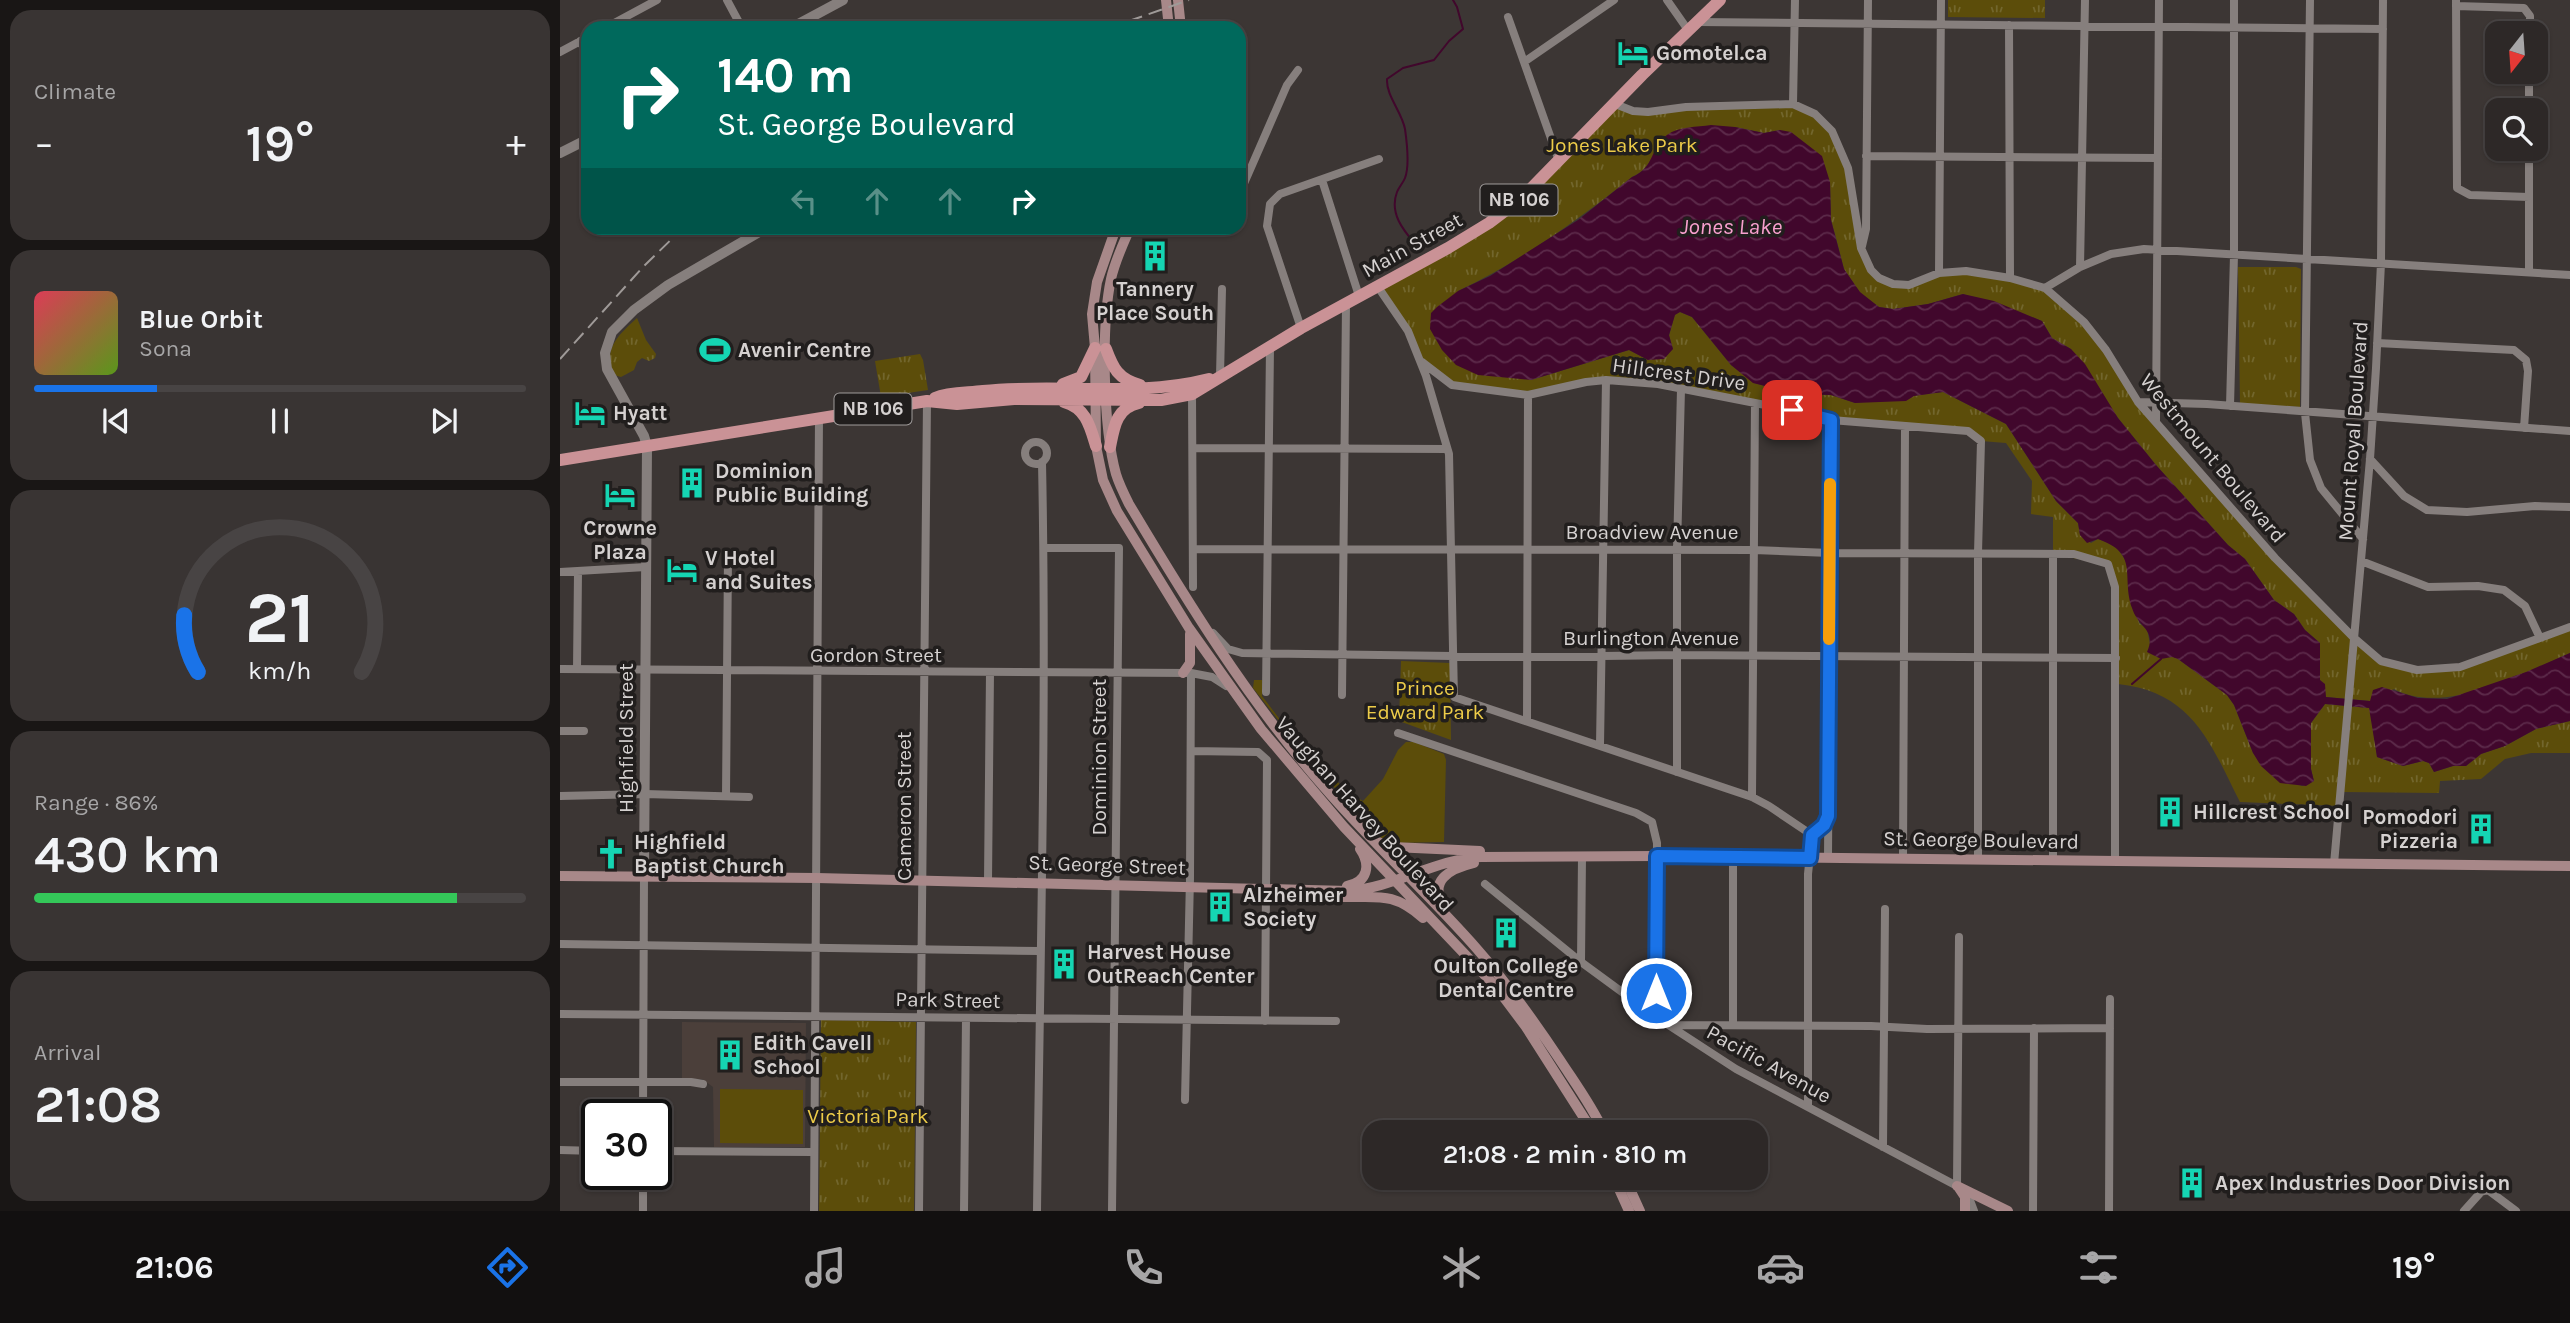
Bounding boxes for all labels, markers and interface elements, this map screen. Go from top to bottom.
north arrow [2485,21,2548,84]
map controls [2485,21,2548,161]
hotel icon: Gomotel.ca [1616,36,1650,70]
place label: Gomotel.ca [1656,41,1768,65]
text: 140 m [717,47,854,104]
icon: right [602,49,693,140]
text: Climate [34,78,116,105]
button: search [2485,98,2548,161]
text: St. George Boulevard [717,106,1016,143]
text: 19° [246,113,314,174]
text: − [34,121,54,166]
text: + [506,121,526,166]
park label: Jones Lake Park [1546,133,1698,157]
icon: left [785,182,823,220]
icon: ahead [858,182,896,220]
icon: ahead [931,182,969,220]
icon: right [1004,182,1042,220]
road number: NB 106 [1480,184,1558,216]
street label: Main Street [1358,208,1466,282]
water label: Jones Lake [1680,213,1782,240]
building icon: Tannery Place South [1138,239,1172,273]
place label: Tannery Place South [1096,277,1214,325]
text: Blue Orbit [139,304,263,335]
street label: Mount Royal Boulevard [2333,320,2373,542]
sports icon: Avenir Centre [698,333,732,367]
text: Sona [139,335,192,362]
place label: Avenir Centre [738,338,871,362]
street label: Hillcrest Drive [1611,353,1747,395]
street label: Westmount Boulevard [2135,369,2291,547]
pin [1762,380,1822,440]
icon: arrive [1773,391,1811,429]
road number: NB 106 [834,394,912,424]
hotel icon: Hyatt [573,396,607,430]
place label: Hyatt [613,401,667,425]
icon: previous [97,402,135,440]
icon: pause [261,402,299,440]
icon: next [425,402,463,440]
place label: Dominion Public Building [715,459,868,507]
building icon: Dominion Public Building [675,466,709,500]
hotel icon: Crowne Plaza [603,478,637,512]
place label: Crowne Plaza [583,516,657,564]
street label: Broadview Avenue [1565,520,1739,544]
place label: V Hotel and Suites [705,546,813,594]
hotel icon: V Hotel and Suites [665,553,699,587]
text: 21 [245,575,315,660]
street label: Burlington Avenue [1563,626,1739,650]
street label: Gordon Street [810,643,942,667]
text: km/h [248,655,312,684]
street label: Highfield Street [614,663,638,813]
park label: Prince Edward Park [1366,676,1484,724]
street label: Dominion Street [1087,678,1111,835]
street label: Vaughan Harvey Boulevard [1271,711,1459,917]
street label: Cameron Street [892,731,916,881]
text: Range · 86% [34,789,158,816]
building icon: Hillcrest School [2153,795,2187,829]
place label: Hillcrest School [2193,800,2350,824]
place label: Pomodori Pizzeria [2362,805,2458,853]
building icon: Pomodori Pizzeria [2464,812,2498,846]
text: 430 km [34,824,221,885]
street label: St. George Boulevard [1883,826,2079,854]
place label: Highfield Baptist Church [634,830,785,878]
church icon: Highfield Baptist Church [594,837,628,871]
street label: St. George Street [1028,850,1186,880]
place label: Alzheimer Society [1243,883,1344,931]
building icon: Alzheimer Society [1203,890,1237,924]
building icon: Oulton College Dental Centre [1489,916,1523,950]
place label: Harvest House OutReach Center [1087,940,1255,988]
building icon: Harvest House OutReach Center [1047,947,1081,981]
place label: Oulton College Dental Centre [1434,954,1578,1002]
position arrow [1619,956,1693,1030]
street label: Park Street [895,987,1001,1013]
street label: Pacific Avenue [1703,1020,1835,1108]
place label: Edith Cavell School [753,1031,872,1079]
building icon: Edith Cavell School [713,1038,747,1072]
text: Arrival [34,1039,101,1066]
text: 21:08 [34,1074,162,1135]
speed limit sign: 30 [581,1099,672,1190]
park label: Victoria Park [807,1104,929,1128]
text: 21:08 · 2 min · 810 m [1443,1139,1687,1170]
building icon: Apex Industries Door Division [2175,1166,2209,1200]
place label: Apex Industries Door Division [2215,1171,2510,1195]
icon: directions [483,1243,532,1292]
icon: music [801,1243,850,1292]
icon: phone [1119,1243,1168,1292]
icon: climate [1437,1243,1486,1292]
icon: car [1756,1243,1805,1292]
icon: filters [2074,1243,2123,1292]
text: 21:06 [135,1249,214,1286]
text: 19° [2392,1249,2435,1286]

